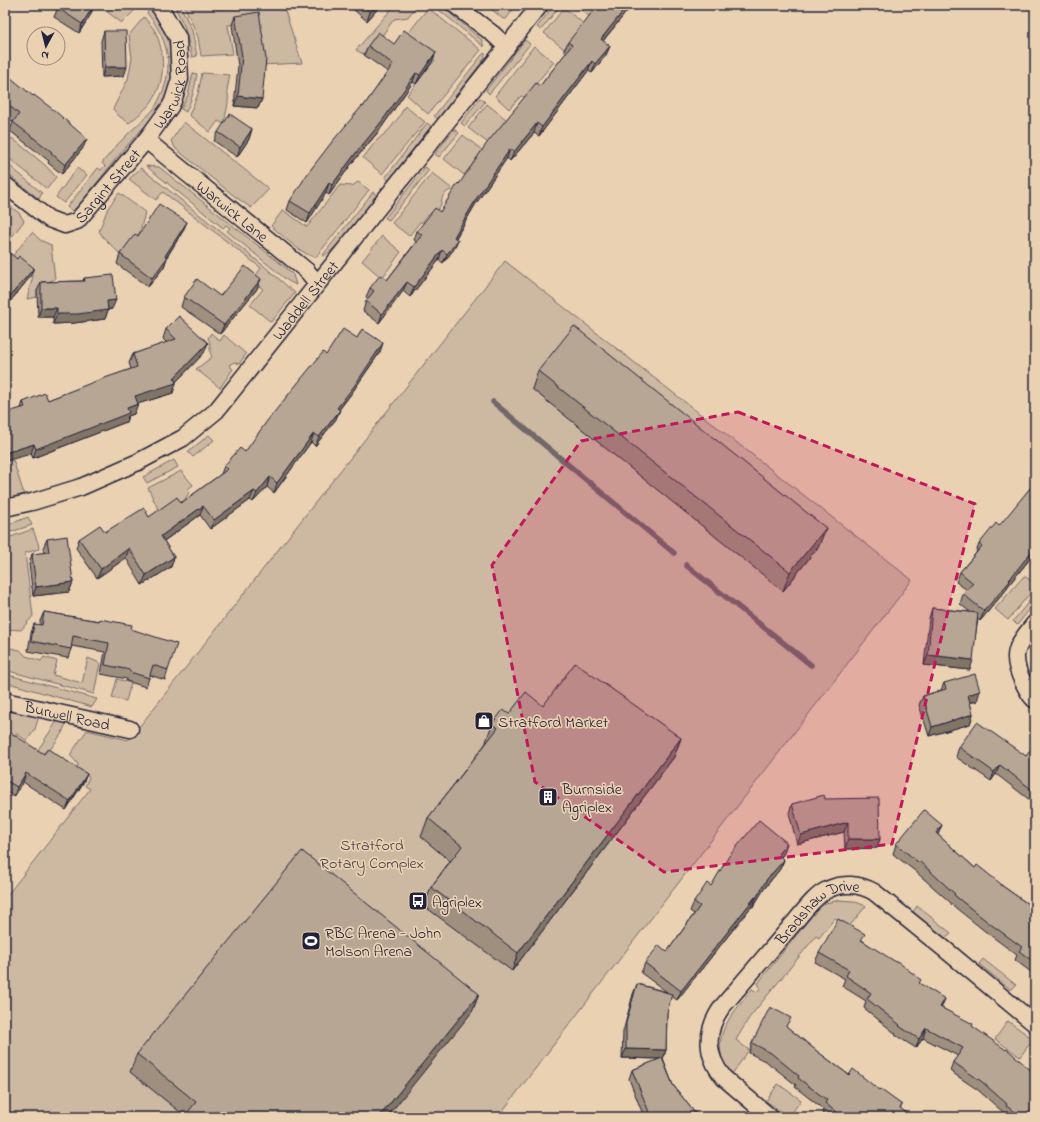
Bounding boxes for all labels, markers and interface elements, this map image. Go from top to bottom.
north arrow [26,26,66,66]
street label: Warwick Road [148,40,194,134]
text: N [40,47,50,63]
street label: Sargint Street [70,144,148,229]
street label: Warwick Lane [190,175,274,250]
street label: Waddell Street [267,256,346,346]
street label: Burwell Road [21,696,112,738]
shop icon: Stratford Market [473,710,495,732]
place label: Stratford Market [498,711,609,735]
place label: Burnside Agriplex [561,778,623,820]
building icon: Burnside Agriplex [537,786,559,808]
park label: Stratford Rotary Complex [320,834,424,876]
street label: Bradshaw Drive [769,875,862,952]
bus stop icon: Agriplex [407,890,429,912]
place label: Agriplex [432,891,482,915]
place label: RBC Arena - John Molson Arena [325,922,441,964]
sports icon: RBC Arena - John Molson Arena [300,930,322,952]

